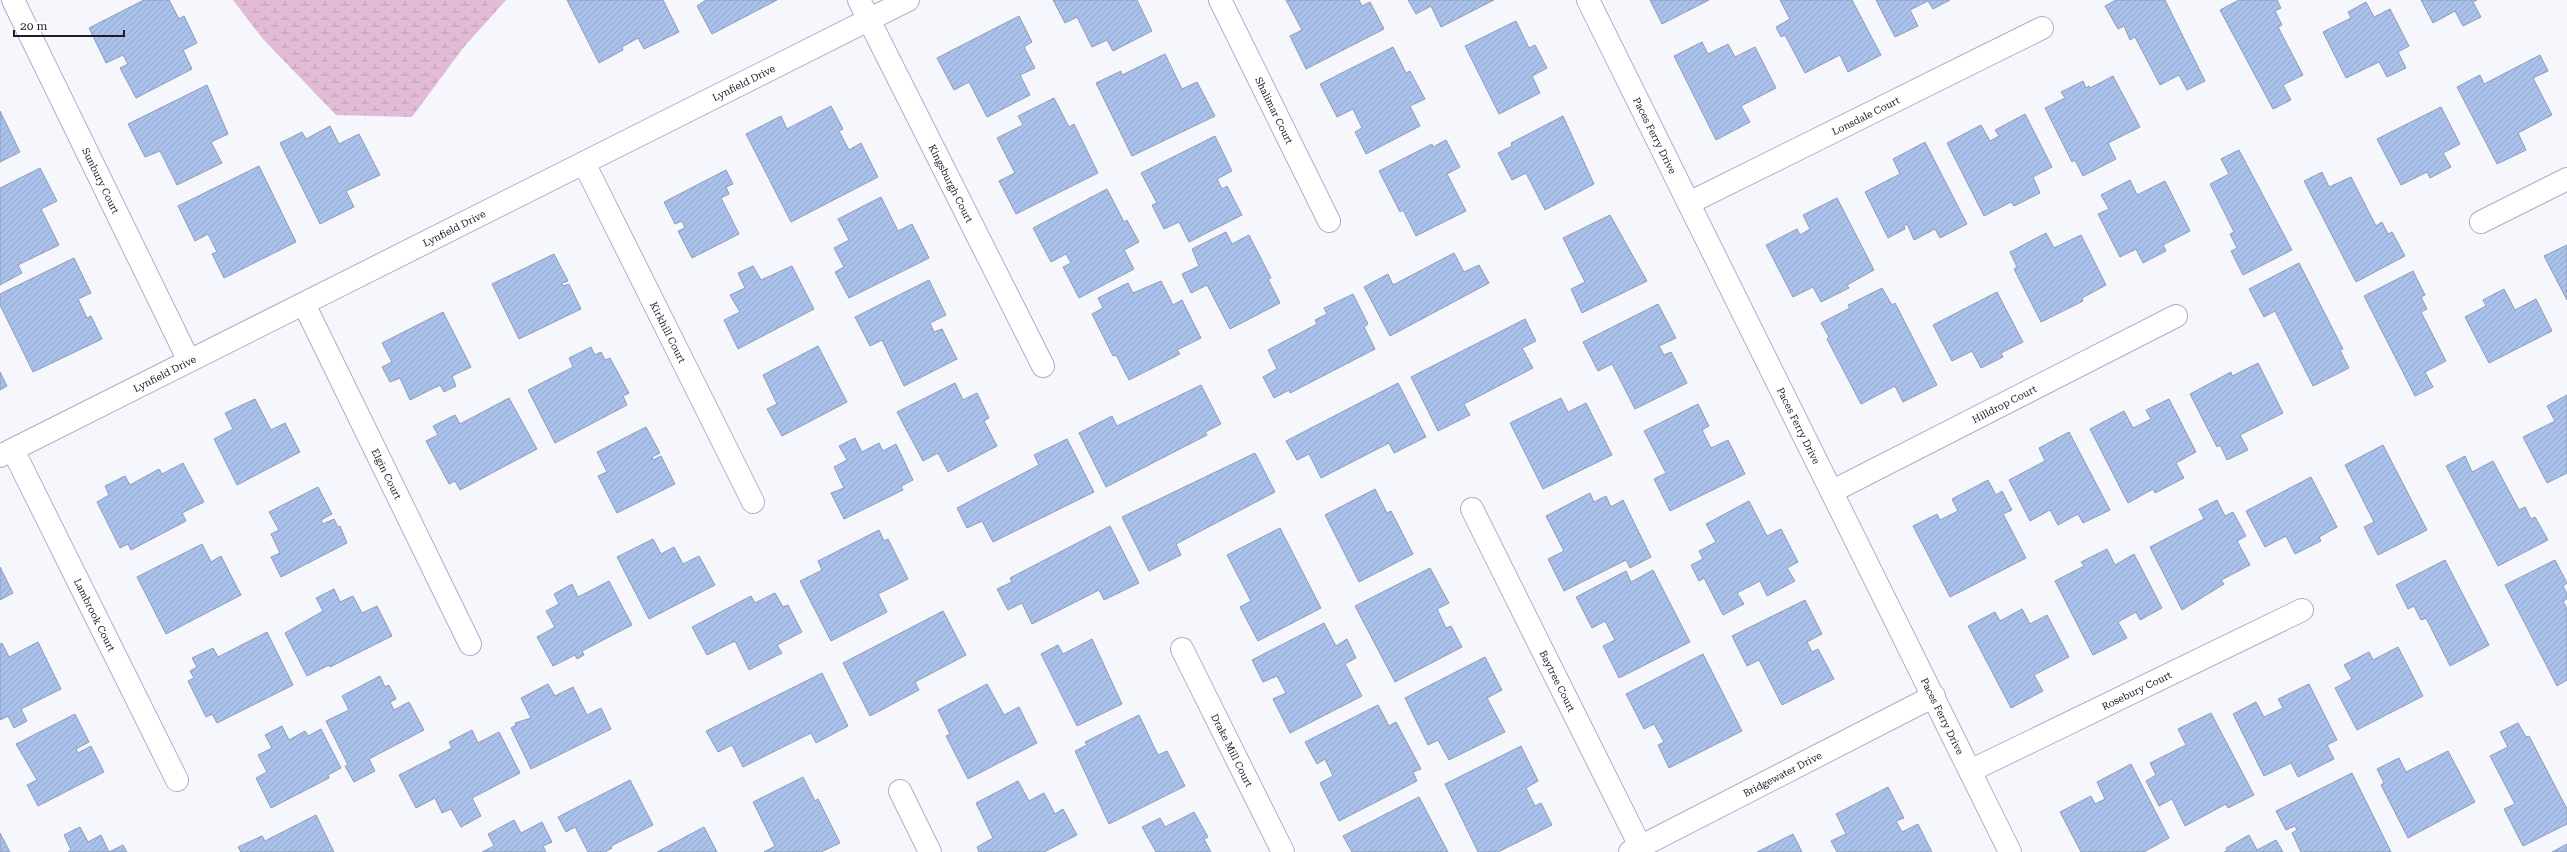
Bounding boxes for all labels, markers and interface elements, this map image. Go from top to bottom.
scale bar [14,12,124,38]
text: 20 m [20,19,47,33]
street label: Lynfield Drive [711,62,777,103]
street label: Shalimar Court [1253,75,1295,146]
street label: Lonsdale Court [1830,94,1902,137]
street label: Paces Ferry Drive [1631,95,1678,176]
street label: Kingsburgh Court [926,142,975,225]
street label: Sunbury Court [80,146,121,216]
street label: Lynfield Drive [421,208,488,249]
street label: Kirkhill Court [648,300,688,365]
street label: Lynfield Drive [131,353,198,394]
street label: Hilldrop Court [1970,383,2039,425]
street label: Paces Ferry Drive [1775,386,1822,466]
street label: Elgin Court [369,447,404,501]
street label: Lambrook Court [72,577,117,653]
street label: Baytree Court [1537,649,1577,714]
street label: Rosebury Court [2100,669,2174,712]
street label: Paces Ferry Drive [1919,676,1966,757]
street label: Drake Mill Court [1209,712,1255,789]
street label: Bridgewater Drive [1741,749,1824,799]

